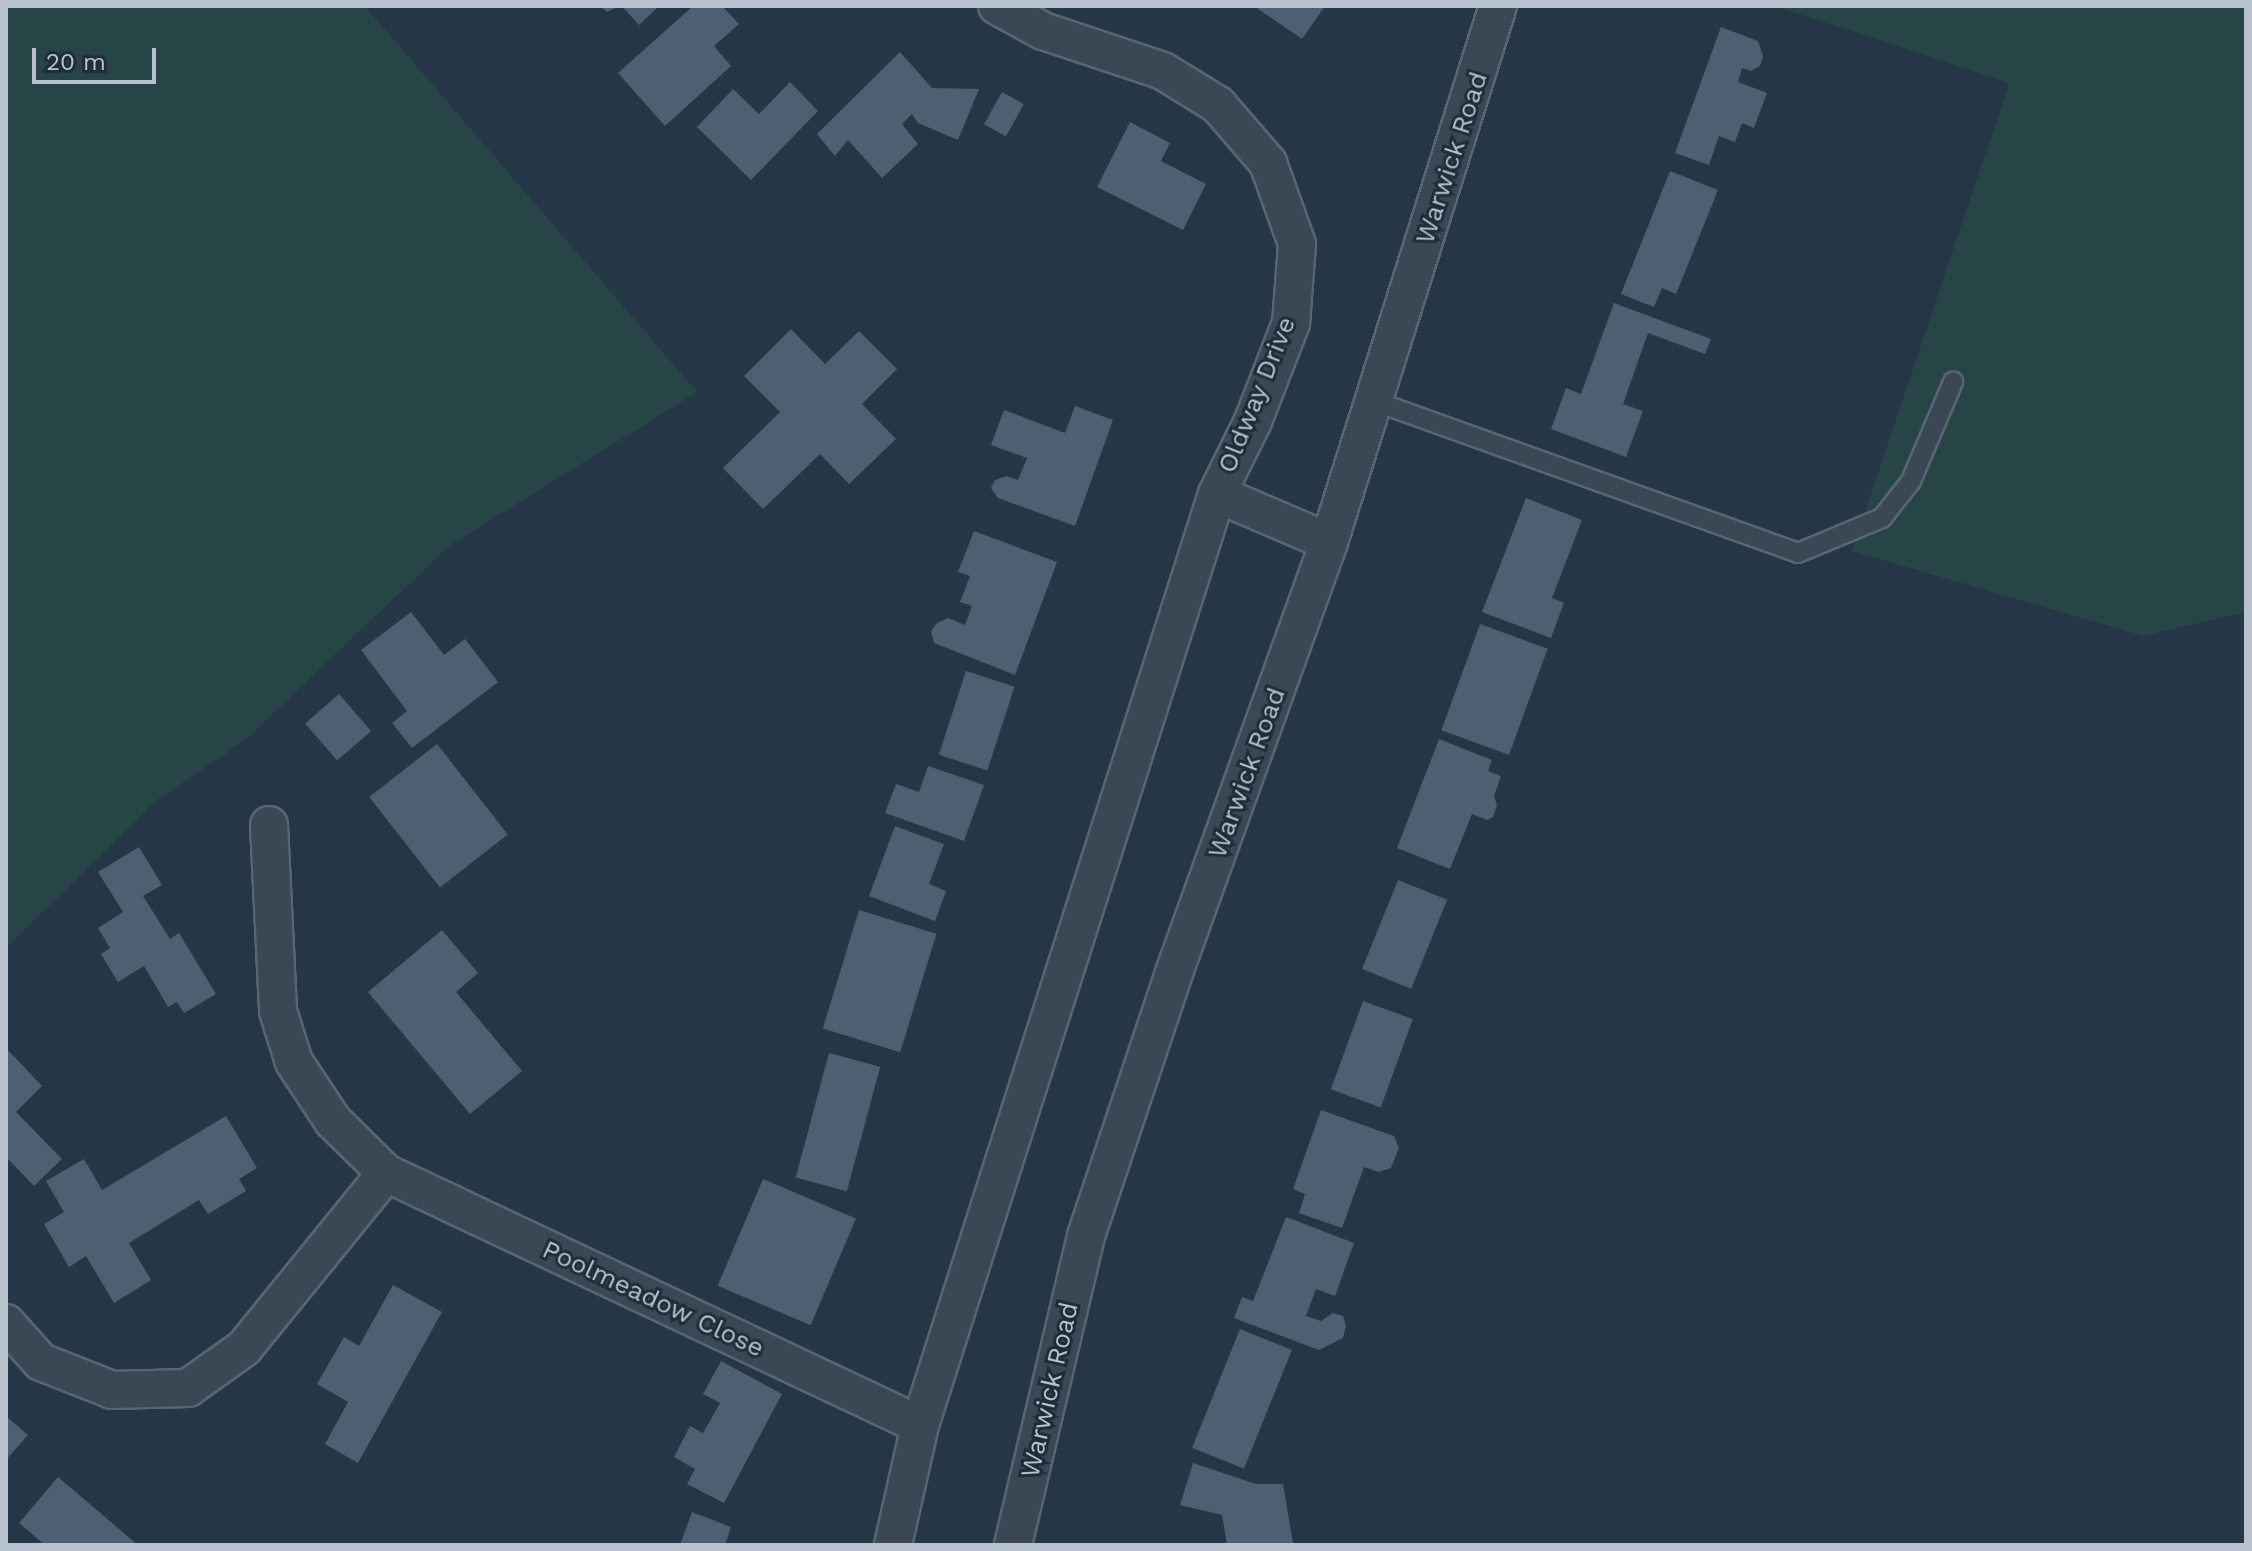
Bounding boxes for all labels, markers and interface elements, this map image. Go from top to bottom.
scale bar [36,32,160,82]
text: 20 m [46,48,106,76]
street label: Warwick Road [1409,68,1495,248]
street label: Oldway Drive [1211,312,1303,478]
street label: Warwick Road [1202,683,1292,863]
street label: Poolmeadow Close [537,1234,769,1364]
street label: Warwick Road [1015,1299,1085,1481]

